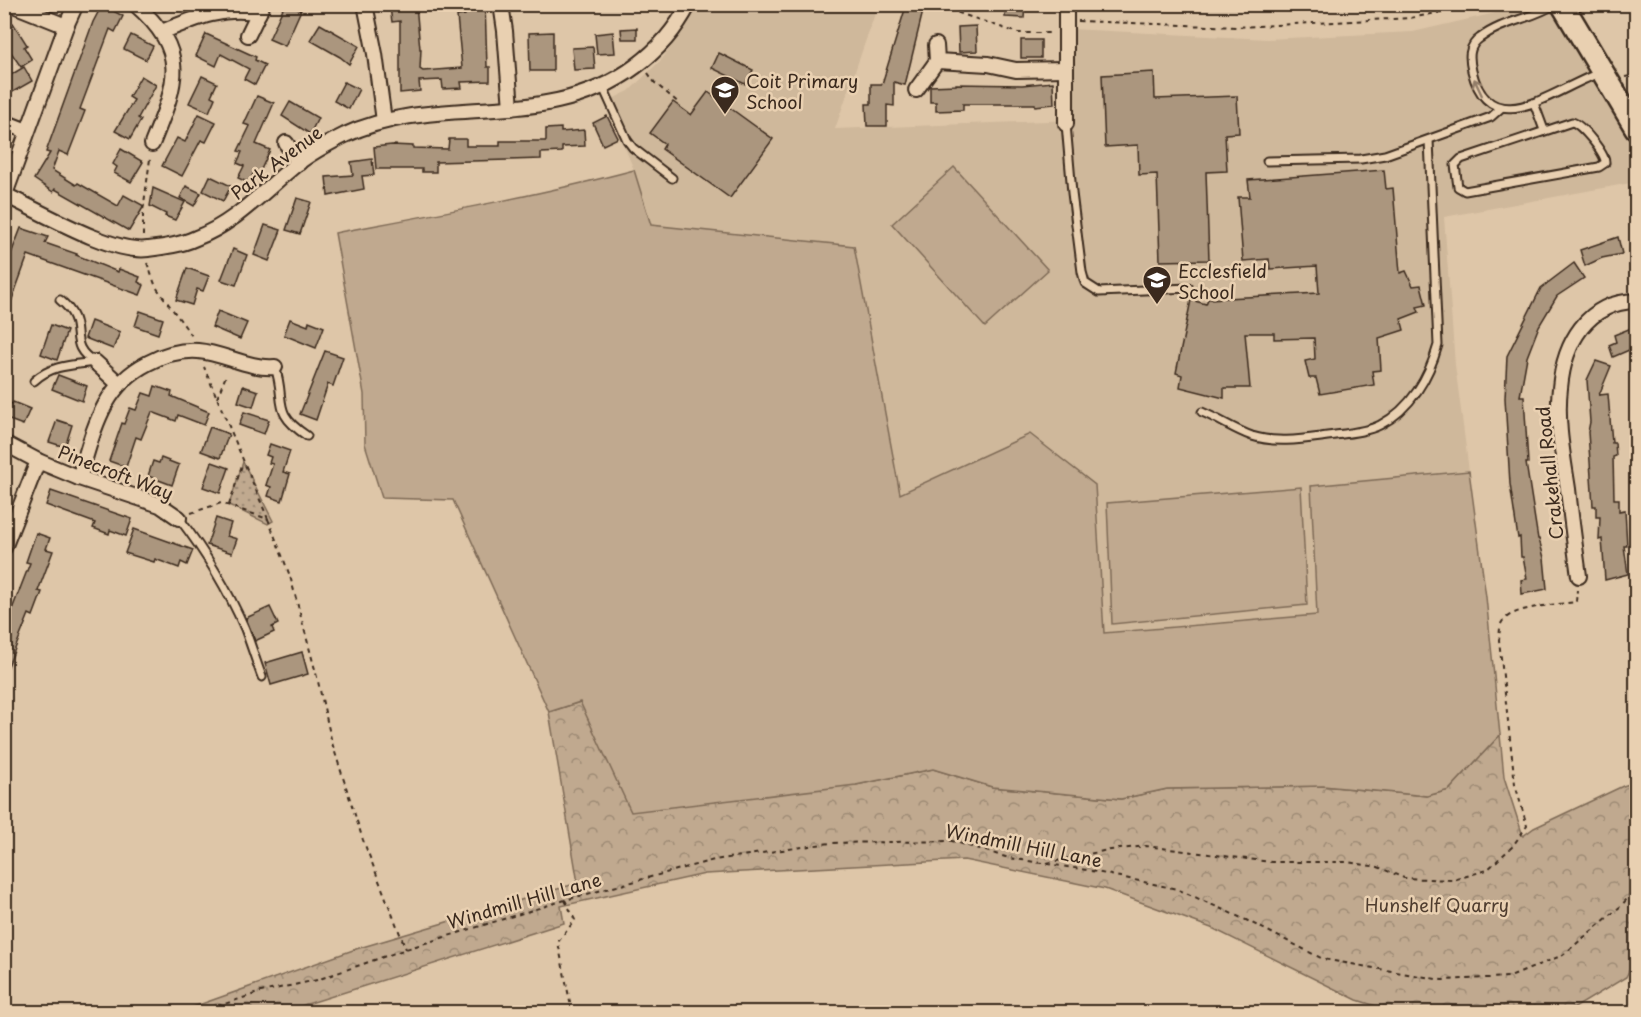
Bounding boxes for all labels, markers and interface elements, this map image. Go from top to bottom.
place label: Coit Primary School [746,67,858,115]
school or university icon: Coit Primary School [709,74,741,116]
one-way arrow [1471,78,1483,96]
street label: Park Avenue [225,118,328,205]
place label: Ecclesfield School [1178,257,1267,305]
school or university icon: Ecclesfield School [1141,264,1173,306]
street label: Crakehall Road [1529,405,1569,541]
street label: Pinecroft Way [54,438,178,506]
street label: Windmill Hill Lane [943,817,1105,873]
street label: Windmill Hill Lane [444,865,604,935]
park label: Hunshelf Quarry [1365,891,1509,918]

